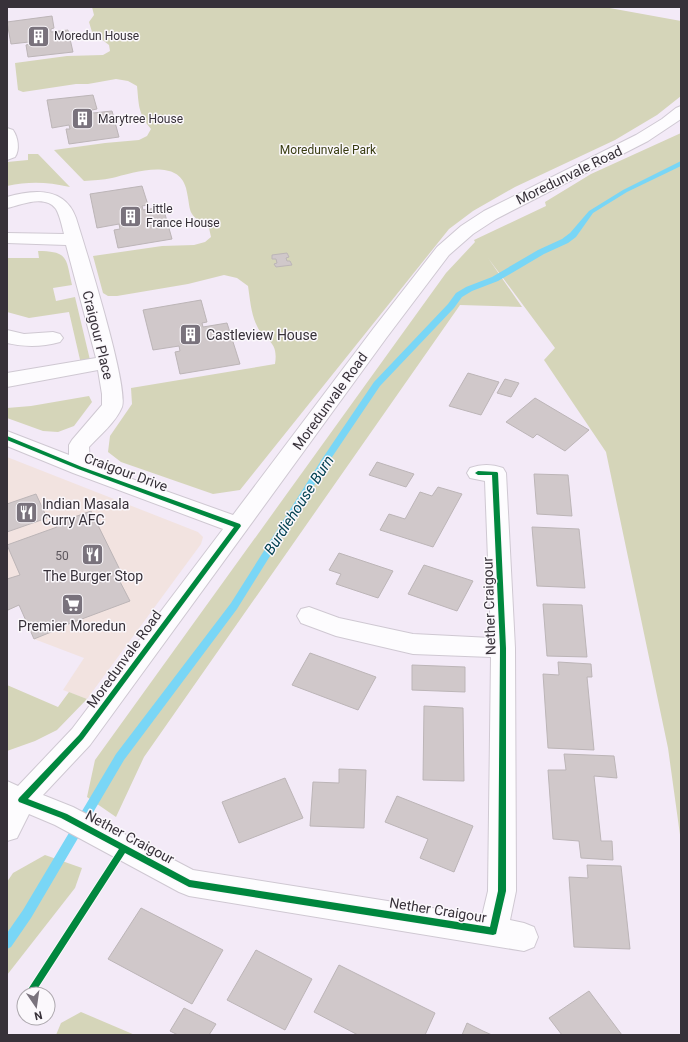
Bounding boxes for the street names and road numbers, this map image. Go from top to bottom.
street label: Moredunvale Road [513,142,625,208]
street label: Craigour Place [79,289,117,381]
street label: Moredunvale Road [289,349,371,453]
street label: Craigour Drive [82,449,170,495]
street label: Nether Craigour [479,556,499,655]
street label: Moredunvale Road [83,607,165,711]
street label: Nether Craigour [83,807,177,867]
street label: Nether Craigour [388,894,488,926]

